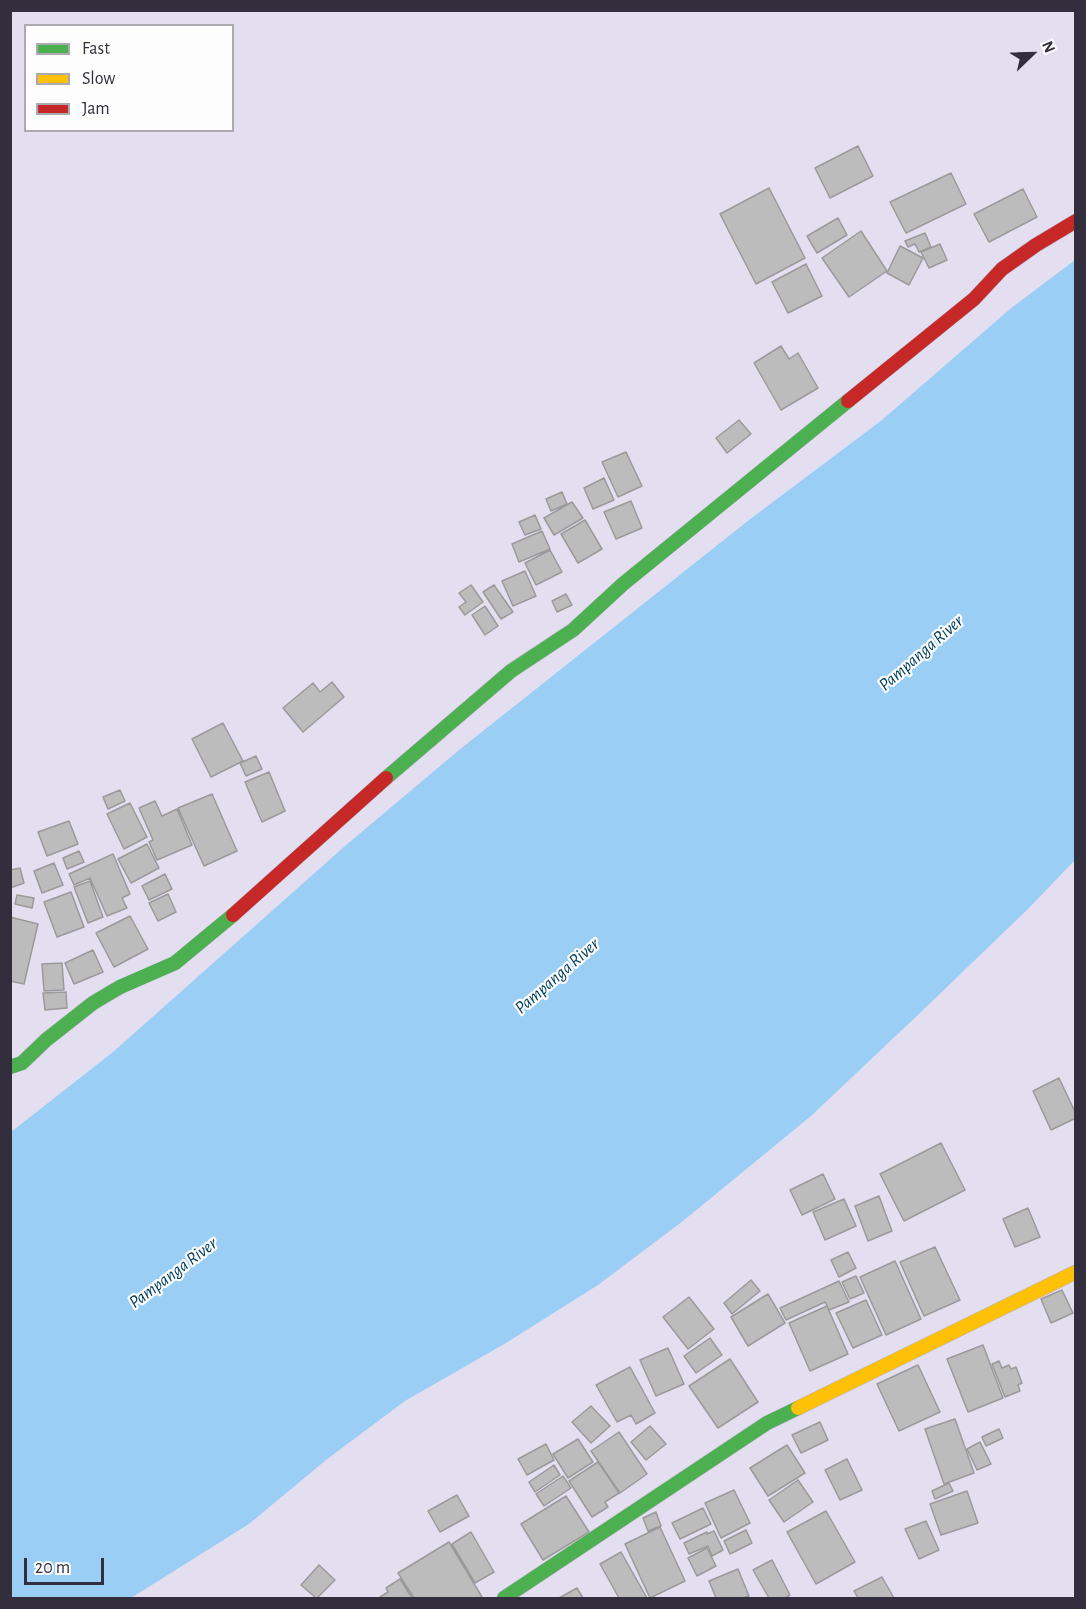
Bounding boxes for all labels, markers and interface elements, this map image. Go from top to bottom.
legend [24,24,234,132]
north arrow [1002,24,1062,84]
text: N [1039,39,1058,55]
text: Fast [82,40,110,58]
text: Slow [82,70,115,88]
text: Jam [82,100,110,118]
water label: Pampanga River [874,610,968,696]
water label: Pampanga River [510,933,604,1019]
water label: Pampanga River [125,1233,221,1313]
scale bar [27,1546,106,1584]
text: 20 m [35,1559,70,1577]

